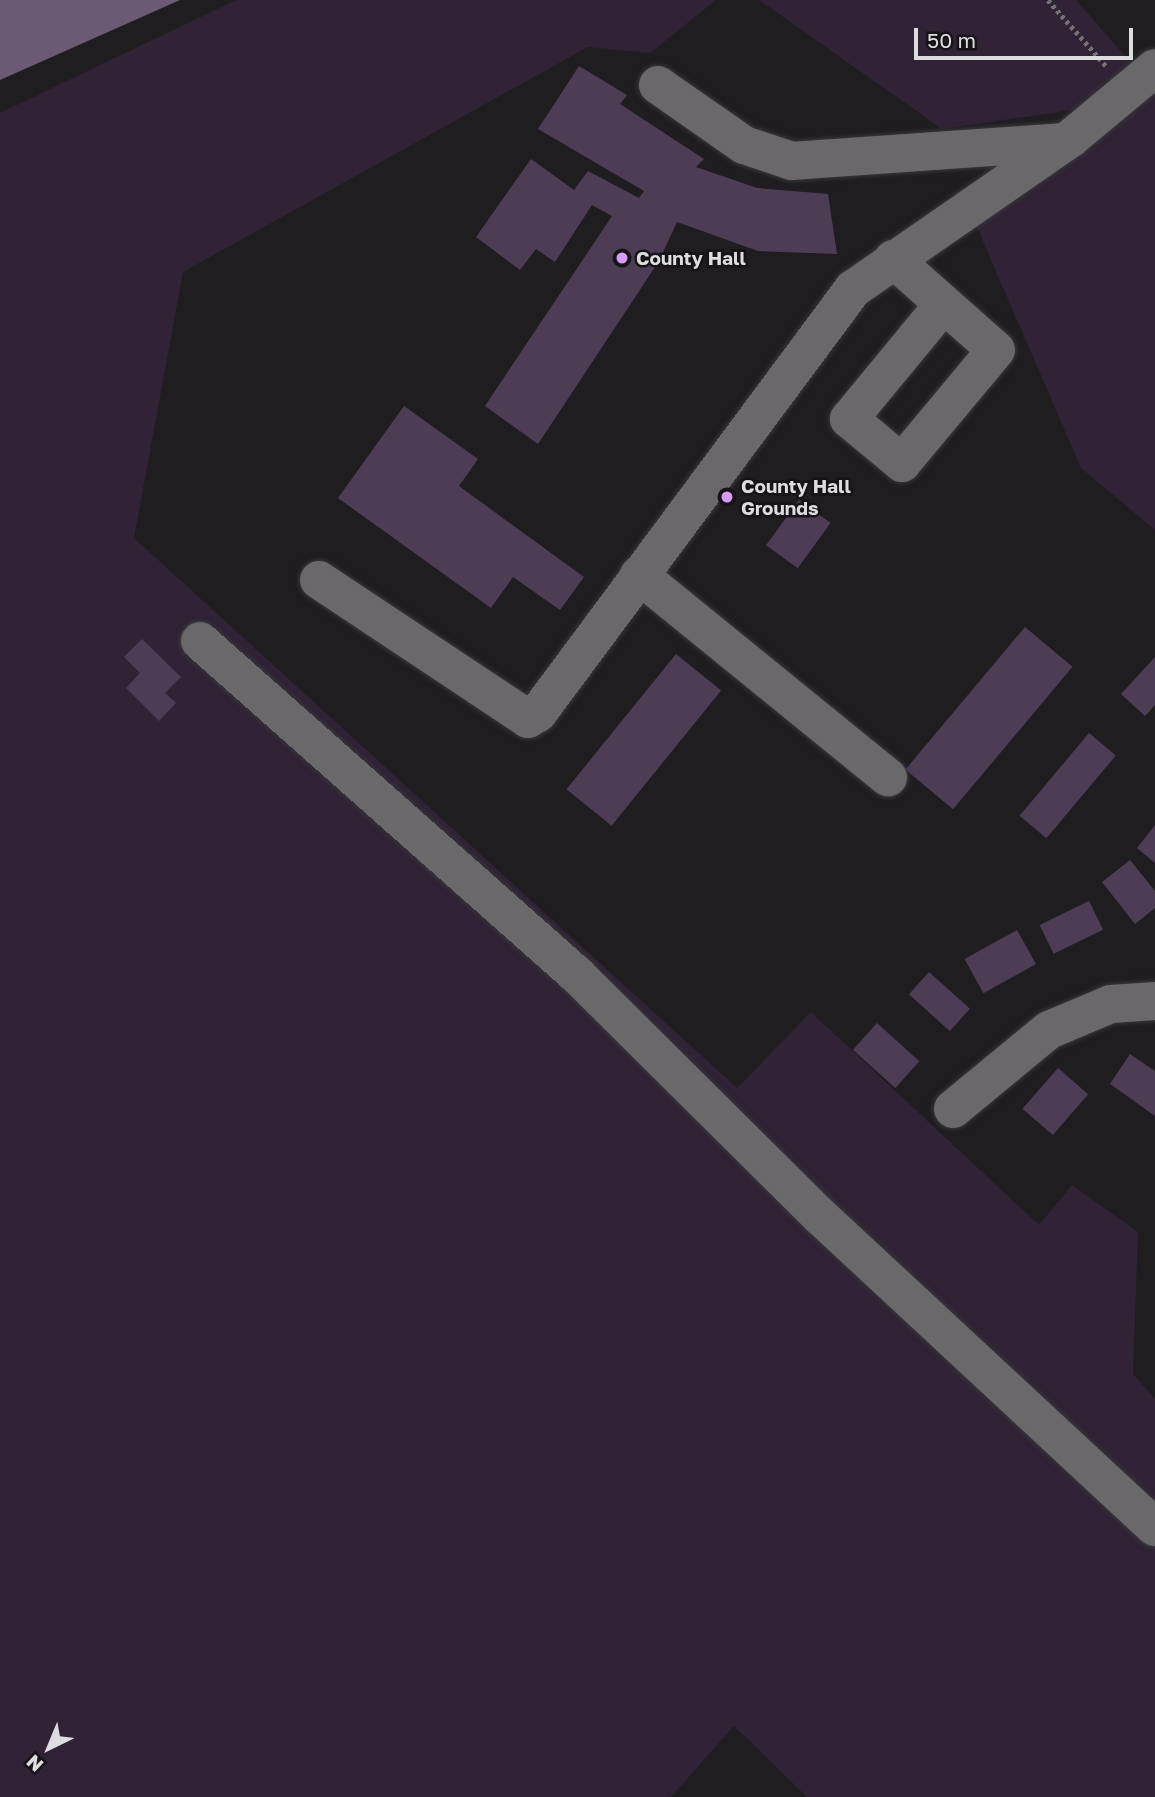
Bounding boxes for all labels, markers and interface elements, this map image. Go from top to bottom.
scale bar [917,14,1136,58]
text: 50 m [927,27,976,53]
place label: County Hall [636,247,746,269]
marker: County Hall [614,250,630,266]
place label: County Hall Grounds [741,475,851,519]
marker: County Hall Grounds [719,489,735,505]
north arrow [14,1713,84,1783]
text: N [21,1750,47,1777]

